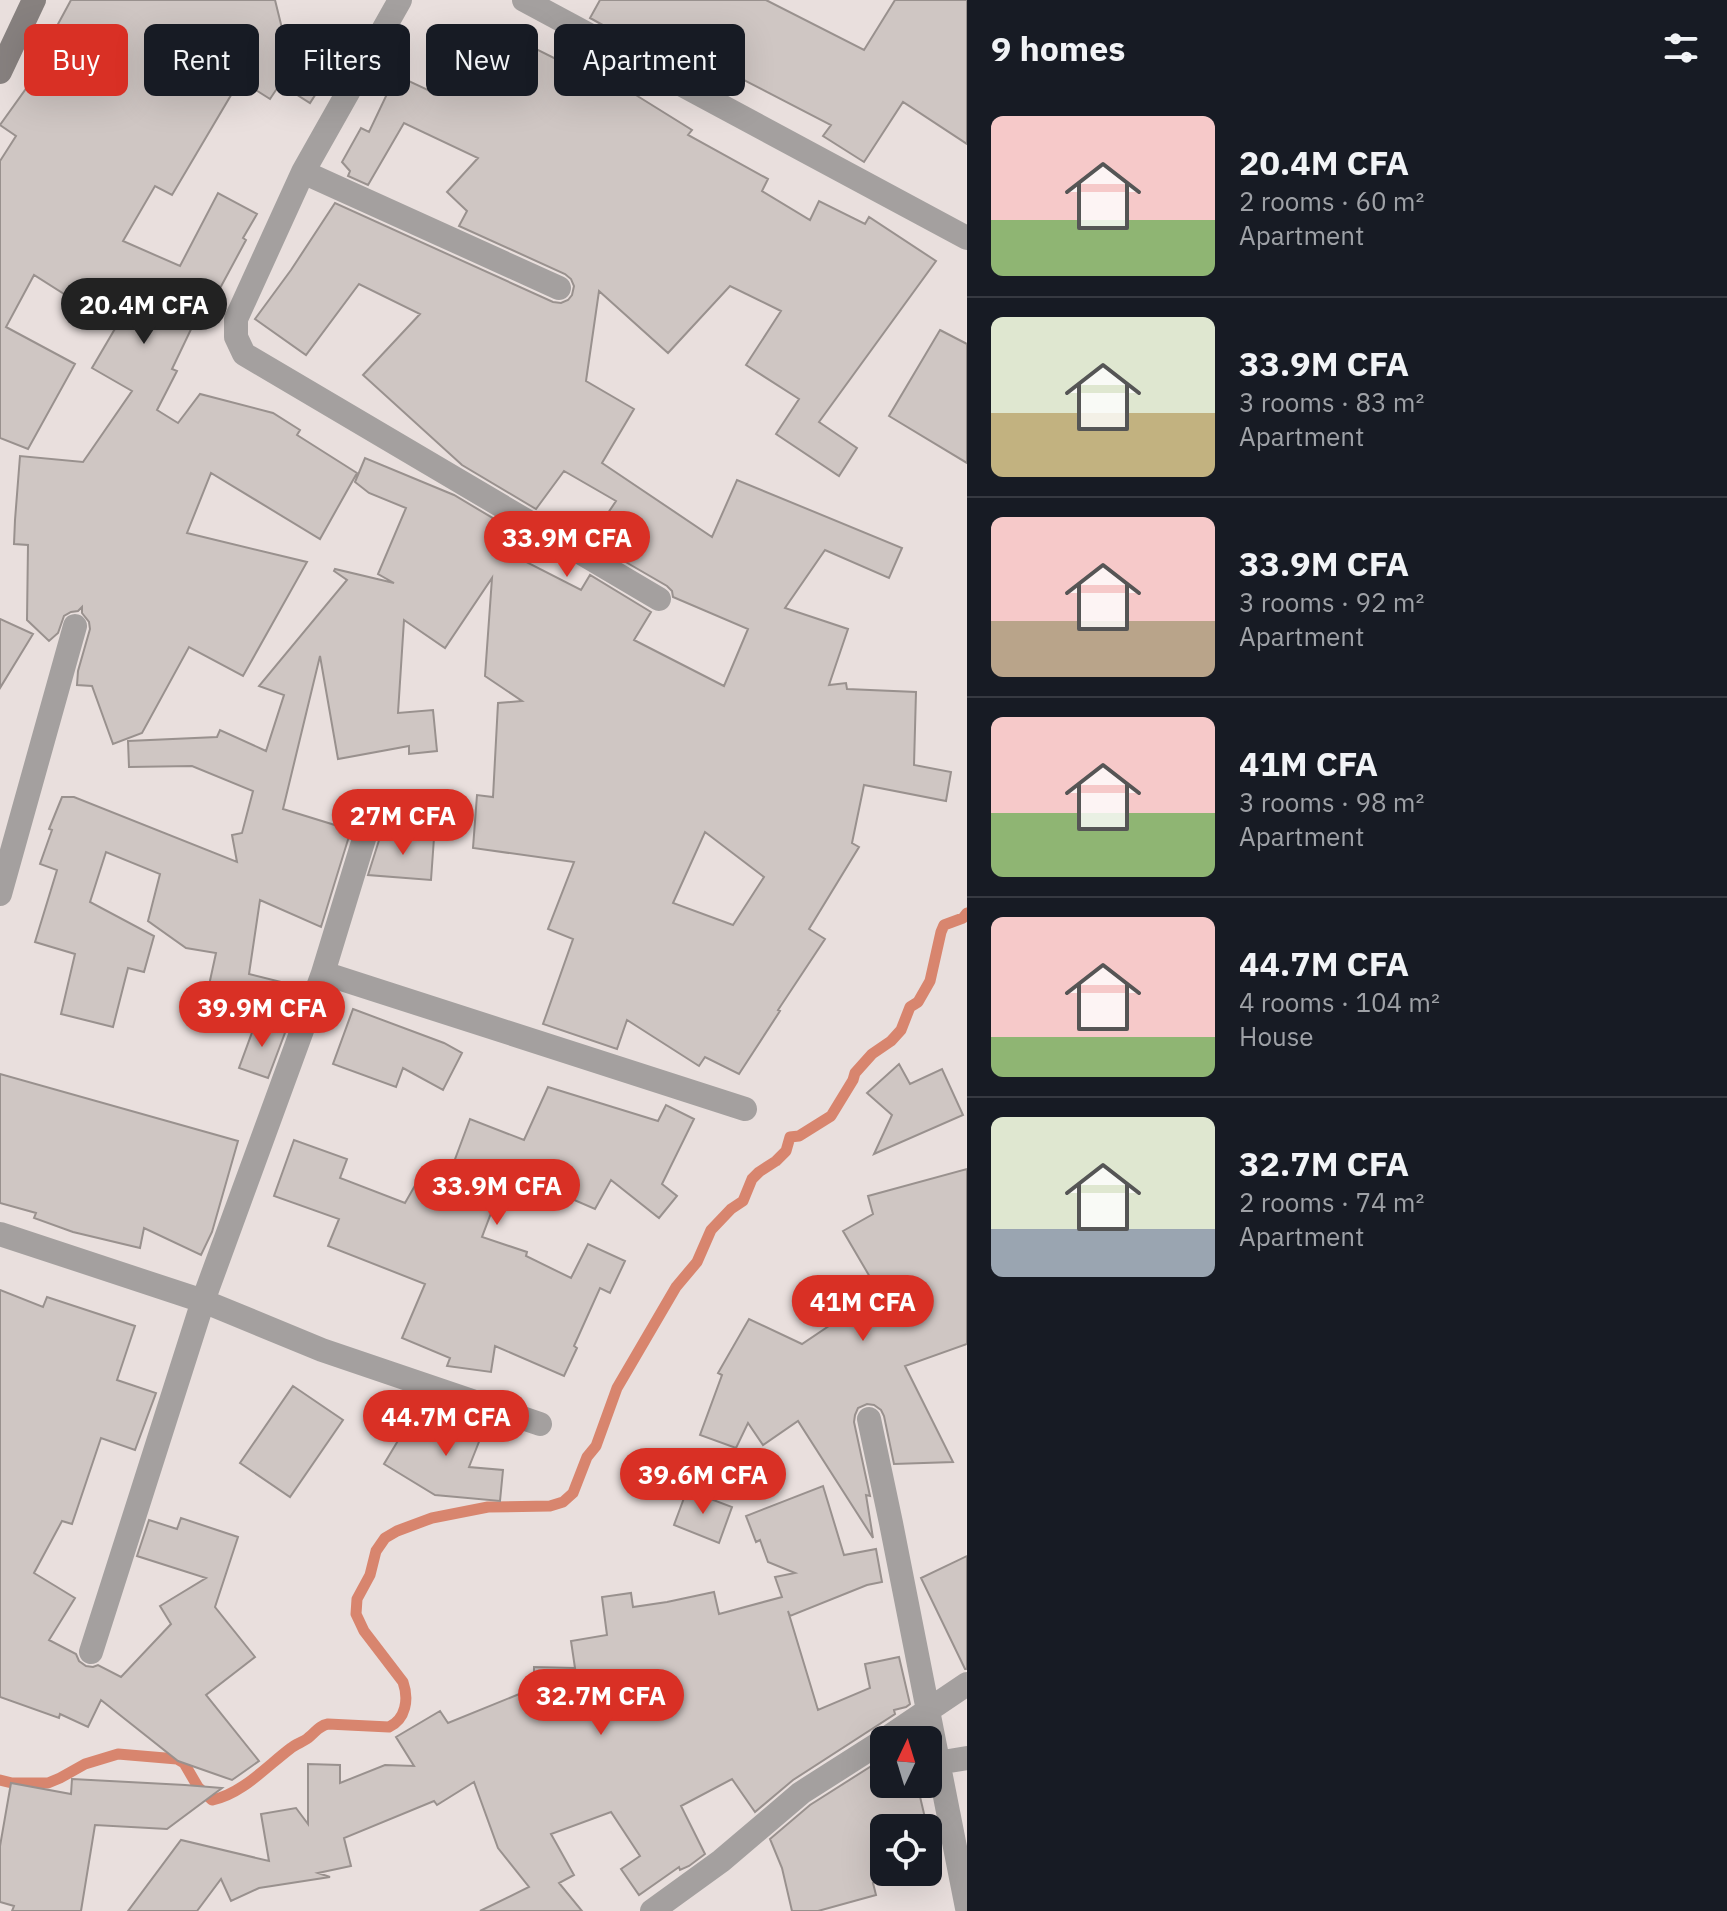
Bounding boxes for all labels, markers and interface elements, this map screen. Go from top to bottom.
chip: Buy [24,24,128,96]
chip: Rent [144,24,259,96]
chip: Filters [275,24,410,96]
chip: New [426,24,538,96]
chip: Apartment [554,24,745,96]
text: 9 homes [991,26,1126,70]
icon: filters [1659,26,1703,70]
text: 20.4M CFA [1239,140,1409,184]
icon: home [1055,148,1151,244]
text: 2 rooms · 60 m² [1239,184,1424,218]
text: Apartment [1239,218,1364,252]
pin: 20.4M CFA [52,278,236,346]
text: 20.4M CFA [79,287,209,321]
text: 33.9M CFA [1239,341,1409,385]
icon: home [1055,349,1151,445]
text: 3 rooms · 83 m² [1239,385,1424,419]
text: Apartment [1239,419,1364,453]
pin: 33.9M CFA [475,511,659,579]
text: 33.9M CFA [502,520,632,554]
text: 33.9M CFA [1239,541,1409,585]
icon: home [1055,549,1151,645]
text: 3 rooms · 92 m² [1239,585,1424,619]
text: Apartment [1239,619,1364,653]
text: 41M CFA [1239,741,1378,785]
icon: home [1055,749,1151,845]
text: 3 rooms · 98 m² [1239,785,1424,819]
pin: 27M CFA [329,789,477,857]
text: 27M CFA [350,798,456,832]
text: Apartment [1239,819,1364,853]
text: 44.7M CFA [1239,941,1409,985]
icon: home [1055,949,1151,1045]
pin: 39.9M CFA [170,981,354,1049]
text: 4 rooms · 104 m² [1239,985,1440,1019]
text: 39.9M CFA [197,990,327,1024]
text: House [1239,1019,1314,1053]
text: 32.7M CFA [1239,1141,1409,1185]
icon: home [1055,1149,1151,1245]
pin: 33.9M CFA [405,1159,589,1227]
text: 33.9M CFA [432,1168,562,1202]
text: 2 rooms · 74 m² [1239,1185,1424,1219]
text: Apartment [1239,1219,1364,1253]
pin: 41M CFA [789,1275,937,1343]
text: 41M CFA [810,1284,916,1318]
pin: 44.7M CFA [354,1390,538,1458]
text: 44.7M CFA [381,1399,511,1433]
pin: 39.6M CFA [611,1448,795,1516]
text: 39.6M CFA [638,1457,768,1491]
pin: 32.7M CFA [509,1669,693,1737]
text: 32.7M CFA [536,1678,666,1712]
north arrow [870,1726,942,1798]
map controls [870,1726,942,1886]
button: locate [870,1814,942,1886]

